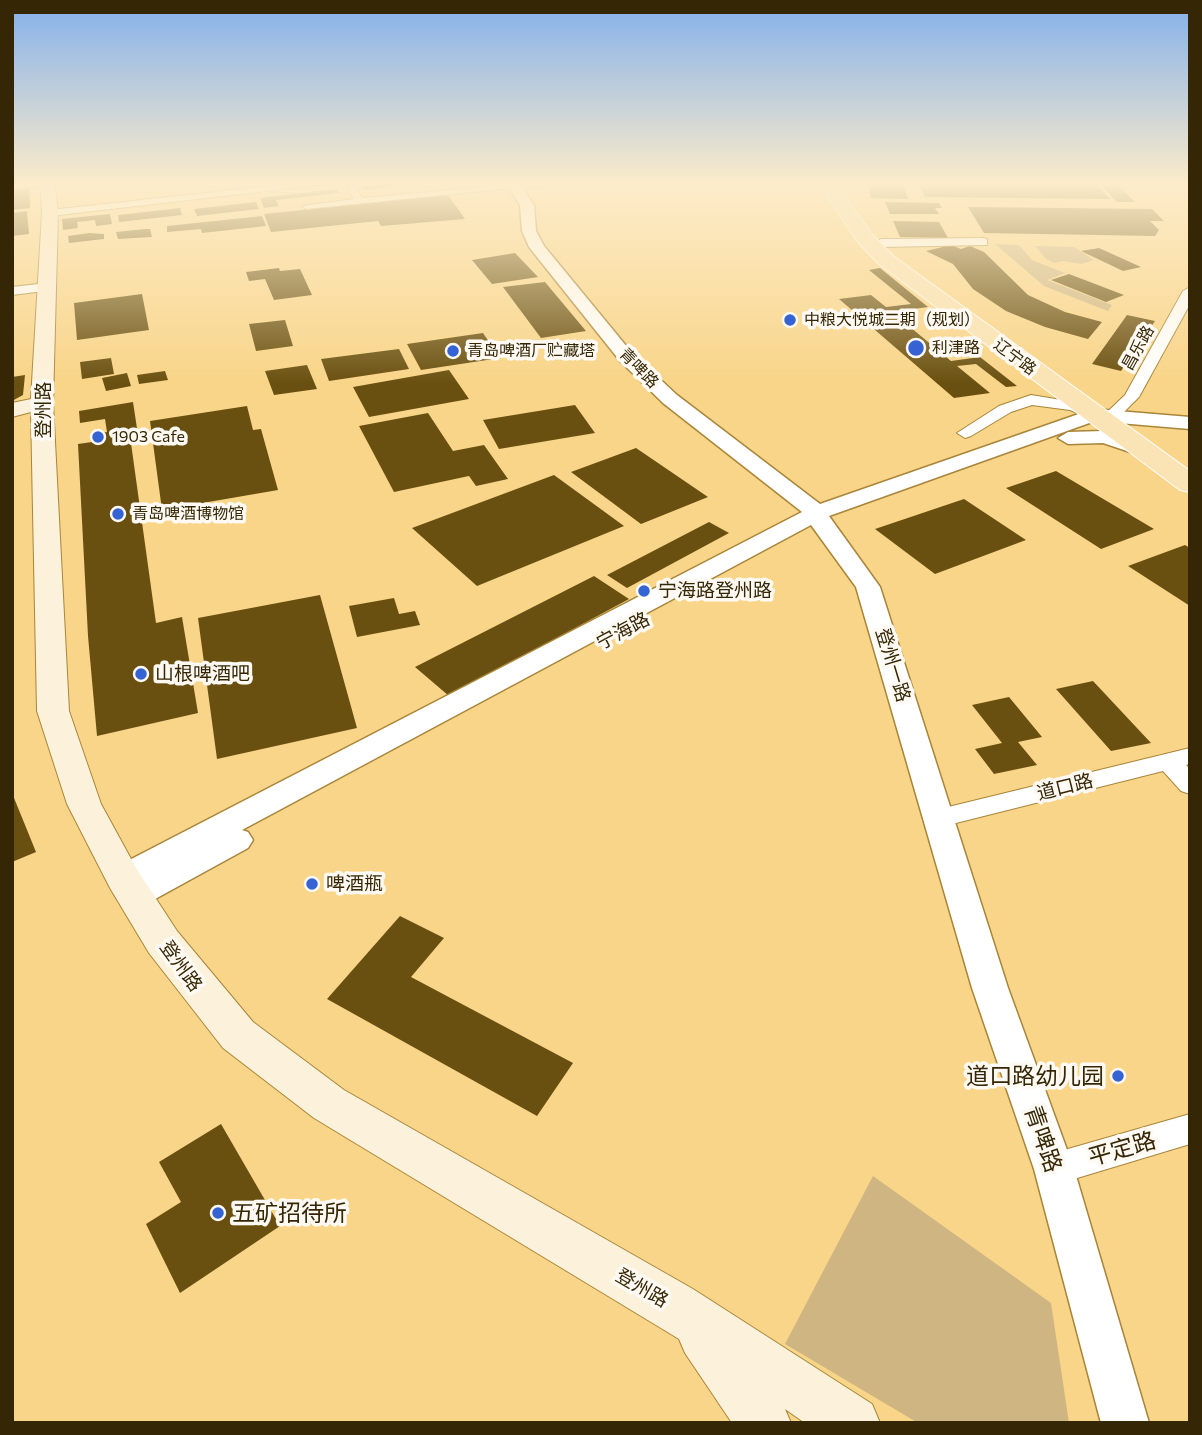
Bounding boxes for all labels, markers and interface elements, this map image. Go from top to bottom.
place label: 中粮大悦城二期（规划） [804,310,980,330]
marker: 中粮大悦城二期（规划） [782,312,798,328]
street label: 昌乐路 [1118,322,1158,374]
street label: 辽宁路 [990,335,1040,379]
marker: 利津路 [906,338,926,358]
place label: 利津路 [932,338,980,358]
place label: 青岛啤酒厂贮藏塔 [467,341,595,361]
marker: 青岛啤酒厂贮藏塔 [445,343,461,359]
street label: 青啤路 [615,344,663,392]
street label: 登州路 [33,382,55,438]
place label: 1903 Cafe [112,427,185,447]
marker: 1903 Cafe [90,429,106,445]
place label: 青岛啤酒博物馆 [132,504,244,524]
marker: 青岛啤酒博物馆 [110,506,126,522]
place label: 宁海路登州路 [658,580,772,602]
marker: 宁海路登州路 [636,583,652,599]
street label: 宁海路 [592,608,654,654]
street label: 登州一路 [871,625,915,705]
place label: 山根啤酒吧 [155,663,250,685]
marker: 山根啤酒吧 [133,666,149,682]
street label: 道口路 [1035,769,1095,805]
place label: 啤酒瓶 [326,873,383,895]
marker: 啤酒瓶 [304,876,320,892]
street label: 登州路 [155,936,207,996]
place label: 道口路幼儿园 [966,1062,1104,1090]
marker: 道口路幼儿园 [1110,1068,1126,1084]
street label: 青啤路 [1019,1102,1067,1176]
street label: 平定路 [1085,1126,1159,1172]
place label: 五矿招待所 [232,1199,347,1227]
marker: 五矿招待所 [210,1205,226,1221]
street label: 登州路 [612,1264,672,1312]

